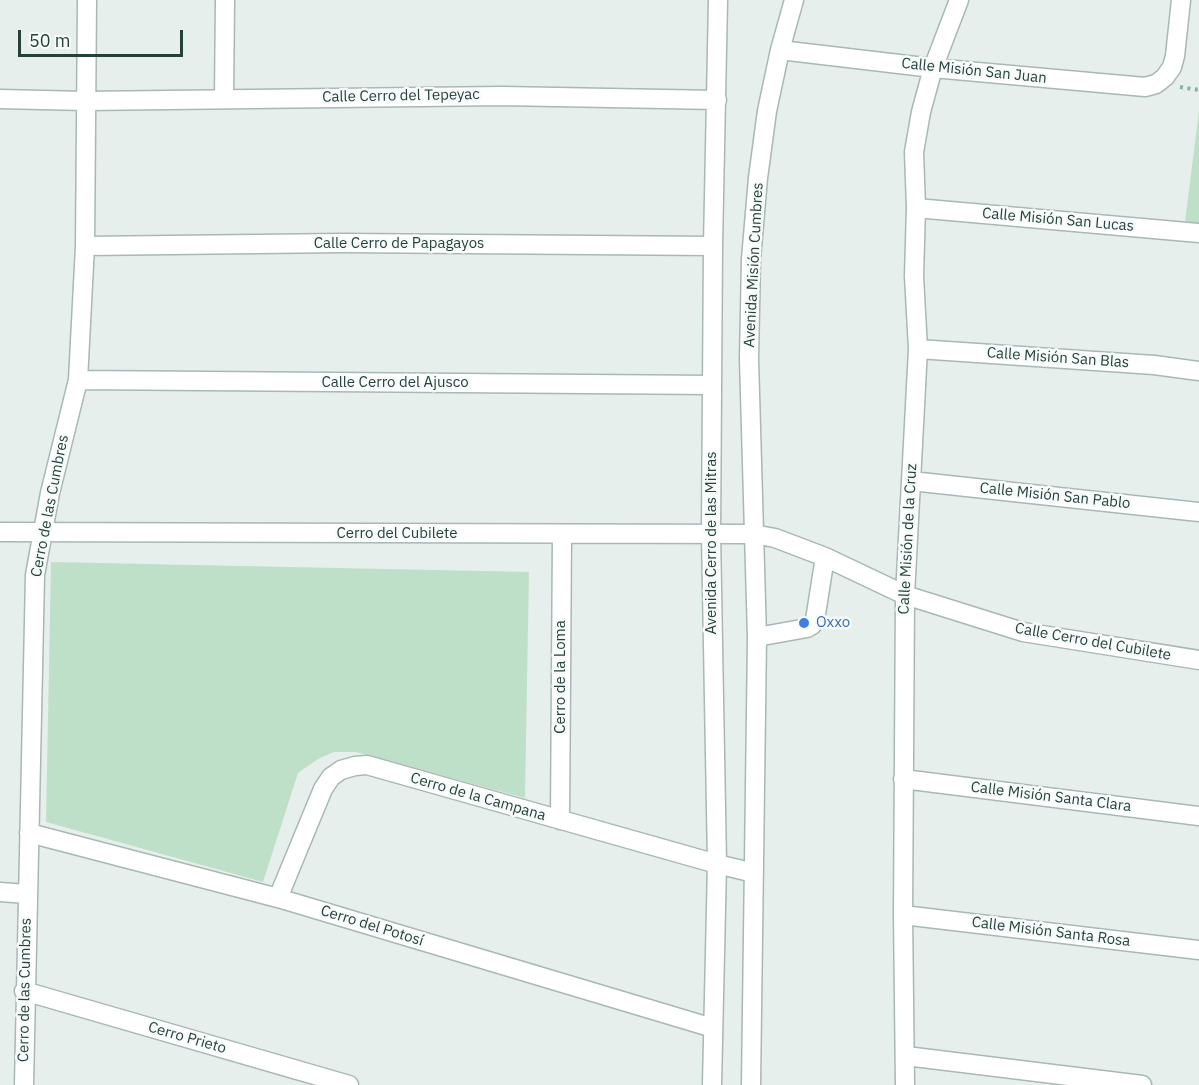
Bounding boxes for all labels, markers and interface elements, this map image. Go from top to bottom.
scale bar [21,18,186,56]
text: 50 m [29,29,71,52]
street label: Calle Misión San Juan [900,54,1048,88]
street label: Calle Cerro del Tepeyac [322,86,480,106]
street label: Avenida Misión Cumbres [741,182,767,348]
street label: Calle Misión San Lucas [981,204,1135,236]
street label: Calle Cerro de Papagayos [314,235,484,253]
street label: Calle Misión San Blas [986,344,1130,372]
street label: Calle Cerro del Ajusco [321,374,469,392]
street label: Cerro de las Cumbres [27,433,73,579]
street label: Avenida Cerro de las Mitras [703,451,721,635]
street label: Calle Misión de la Cruz [895,463,921,615]
street label: Calle Misión San Pablo [979,479,1131,513]
street label: Cerro del Cubilete [336,525,458,543]
place label: Oxxo [816,614,850,632]
marker: Oxxo [797,616,811,630]
street label: Calle Cerro del Cubilete [1014,619,1172,665]
street label: Cerro de la Loma [552,620,570,734]
street label: Cerro de la Campana [408,769,548,825]
street label: Calle Misión Santa Clara [970,778,1132,816]
street label: Cerro del Potosí [318,902,426,950]
street label: Calle Misión Santa Rosa [971,913,1131,951]
street label: Cerro de las Cumbres [15,918,35,1062]
street label: Cerro Prieto [146,1018,228,1058]

